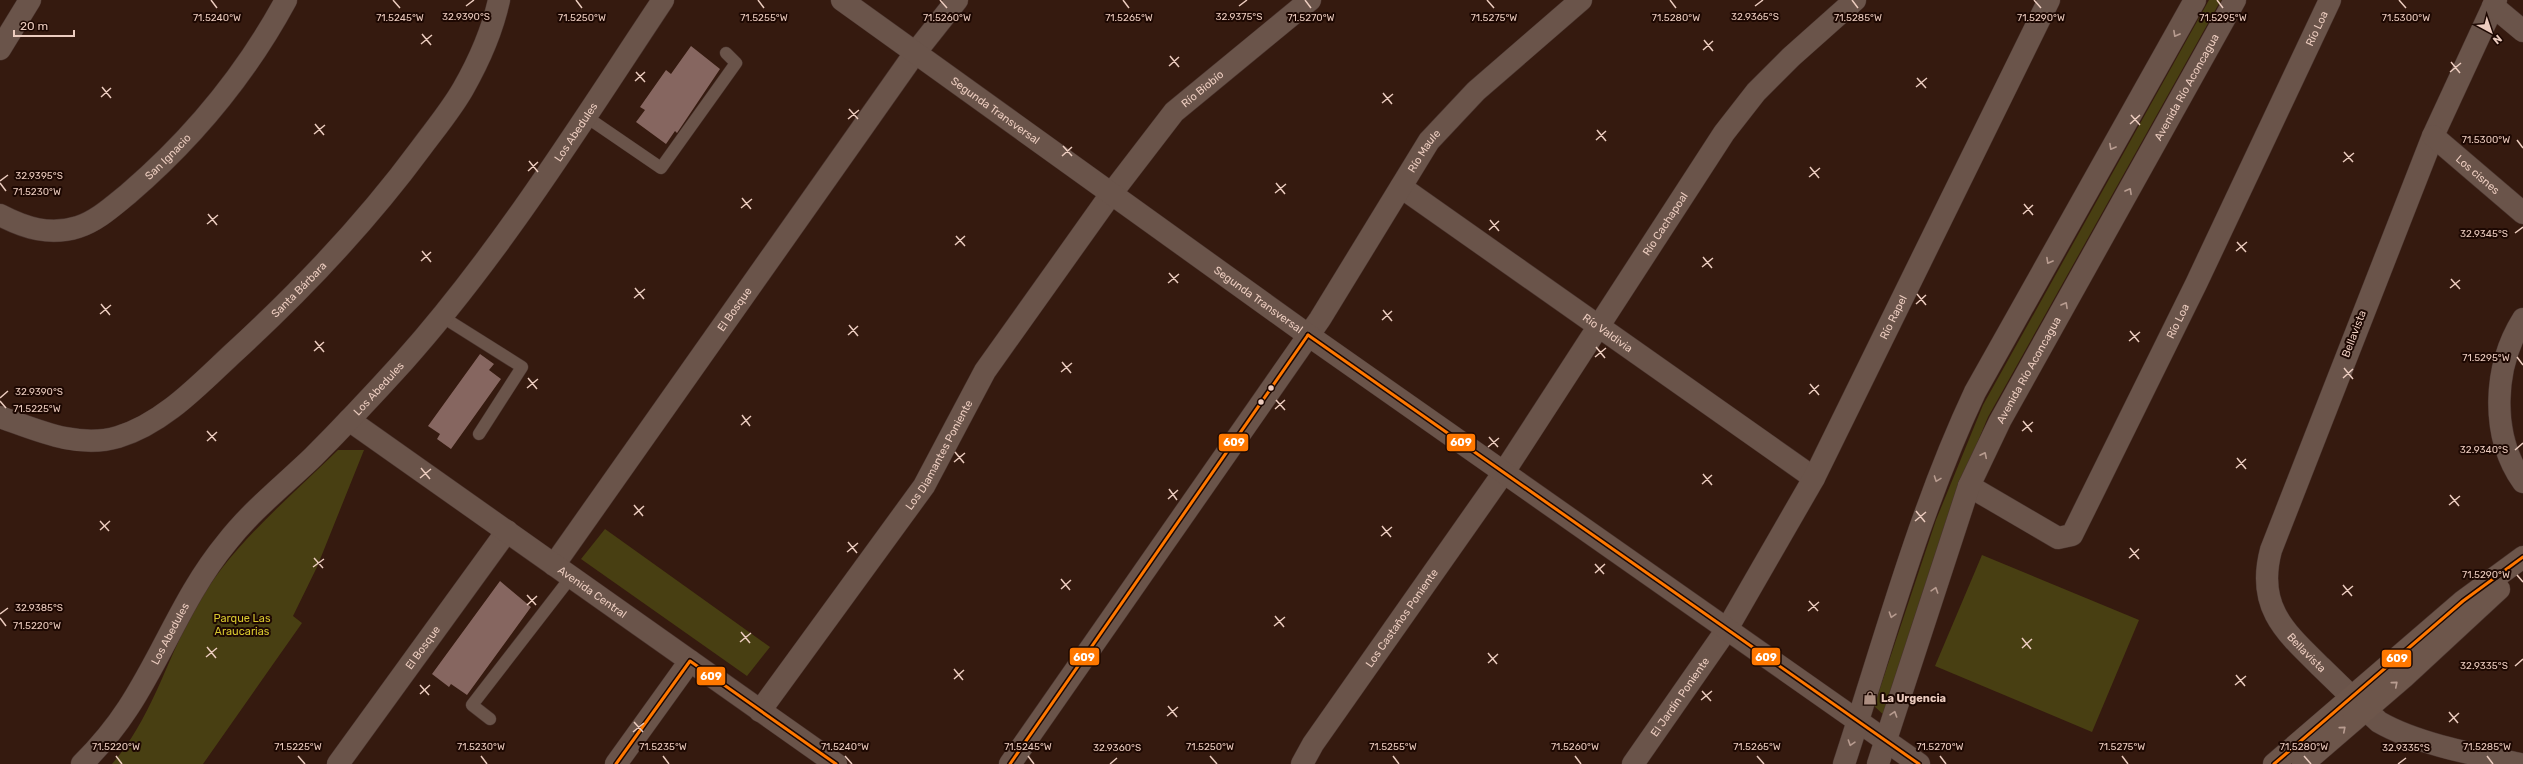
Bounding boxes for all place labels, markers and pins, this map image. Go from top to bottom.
unlabelled marker [1266,383,1276,393]
unlabelled marker [1256,397,1266,407]
shop icon: La Urgencia [1862,690,1878,706]
place label: La Urgencia [1881,692,1946,705]

